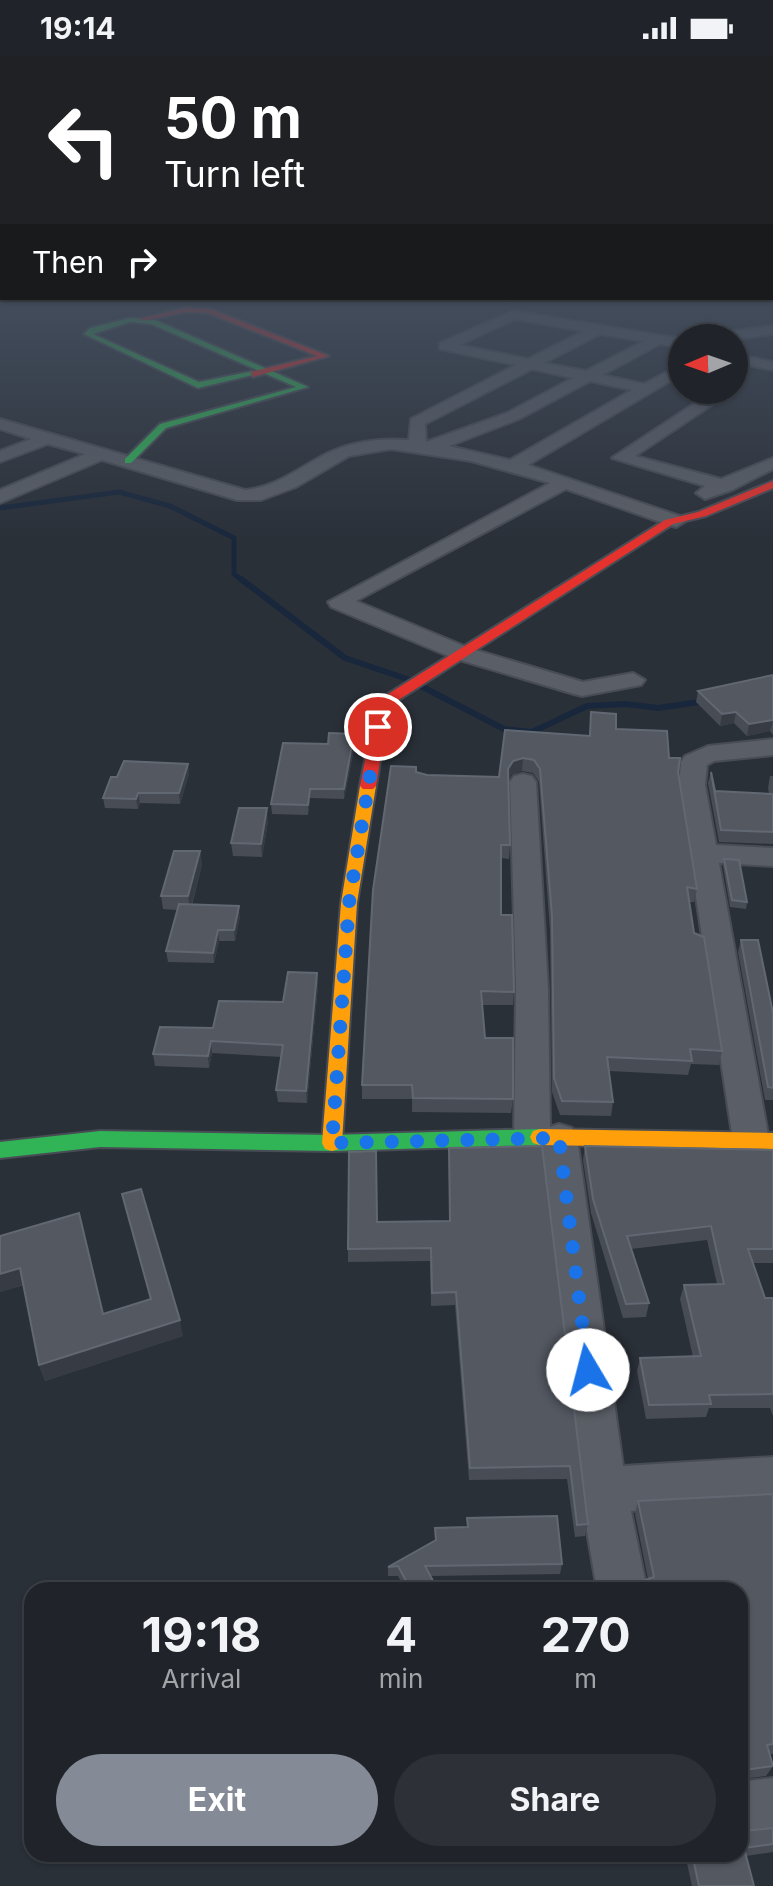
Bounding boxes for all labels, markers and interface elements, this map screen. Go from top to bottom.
text: 19:14 [40,10,116,46]
text: 50 m [164,84,302,152]
icon: left [32,88,136,192]
text: Turn left [164,152,305,196]
icon: right [120,240,164,284]
text: Then [32,244,104,280]
north arrow [668,324,748,404]
map controls [668,324,748,404]
pin [344,693,412,761]
icon: arrive [356,705,400,749]
position arrow [546,1328,630,1412]
text: 19:18 [141,1605,261,1664]
text: 4 [385,1605,417,1664]
text: 270 [541,1605,631,1664]
text: Arrival [161,1663,241,1694]
text: min [379,1663,423,1694]
text: m [574,1663,597,1694]
button: Exit [56,1754,378,1846]
button: Share [394,1754,716,1846]

